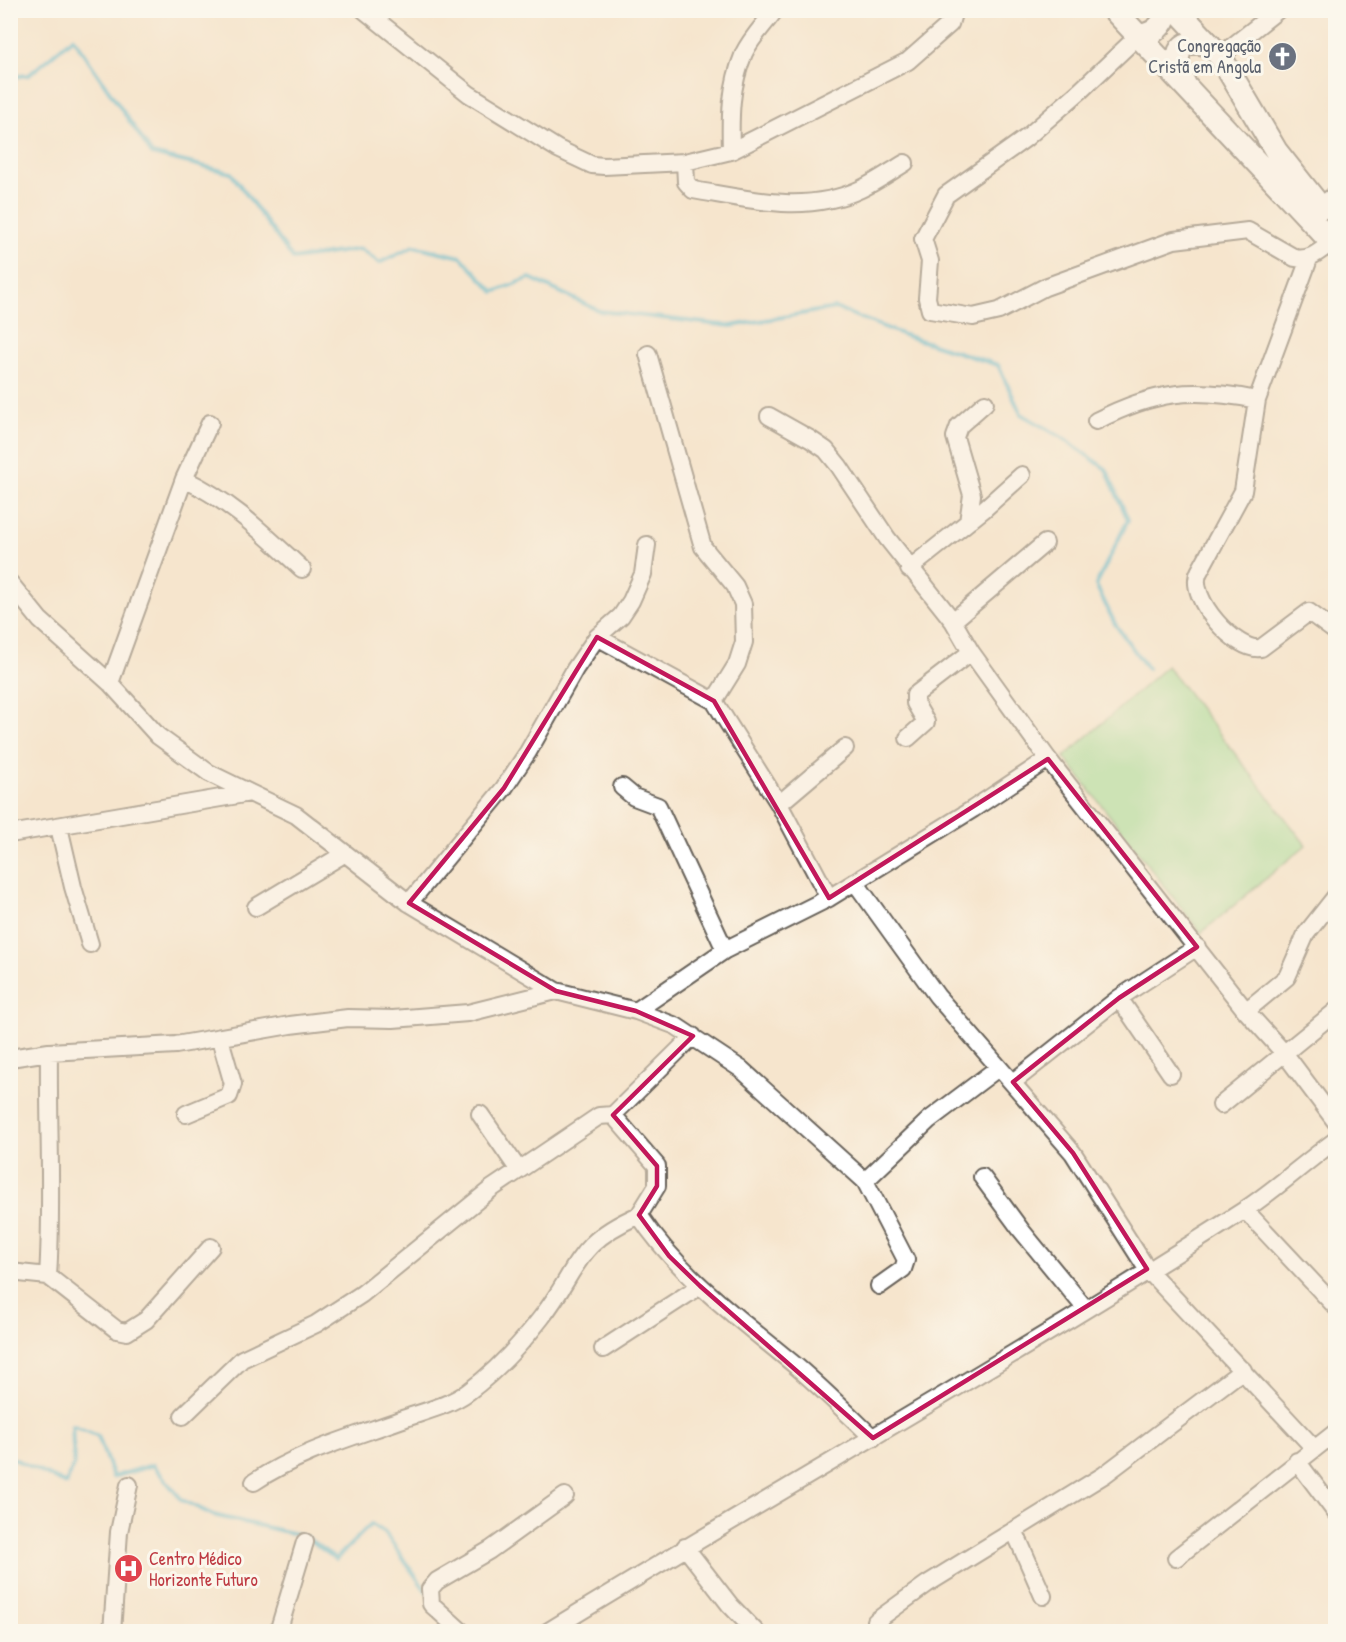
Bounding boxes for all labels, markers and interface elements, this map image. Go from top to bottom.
place label: Congregação Cristã em Angola [1148,33,1261,79]
church icon: Congregação Cristã em Angola [1266,40,1298,72]
place label: Centro Médico Horizonte Futuro [149,1546,258,1592]
hospital icon: Centro Médico Horizonte Futuro [112,1553,144,1585]

